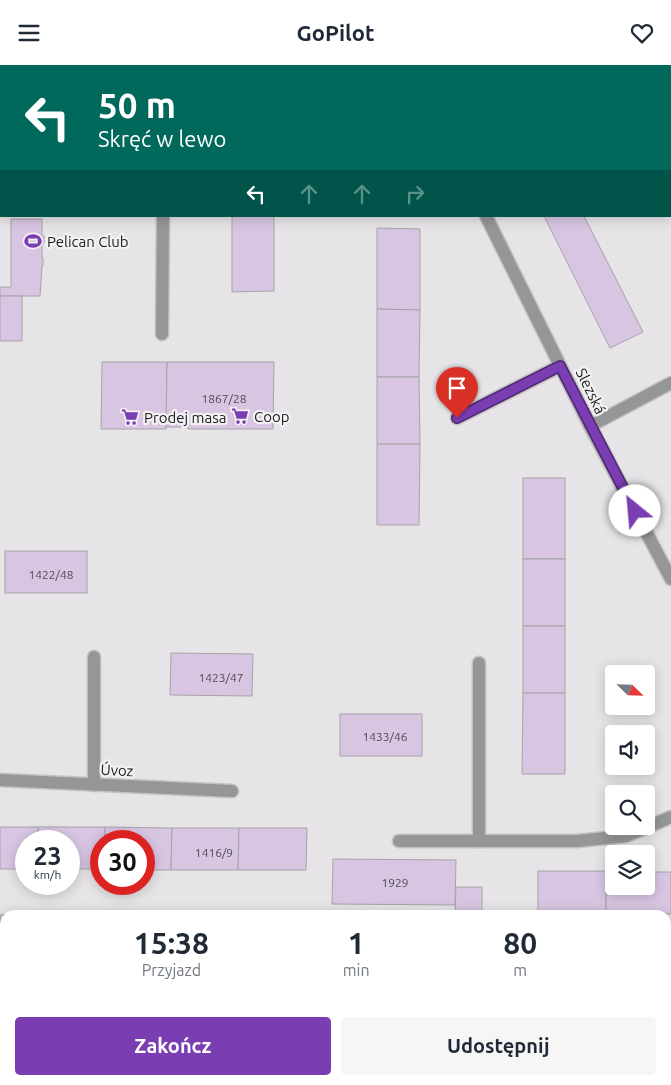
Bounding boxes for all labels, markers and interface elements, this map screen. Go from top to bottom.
icon: menu [15,19,43,47]
icon: heart [628,19,656,47]
text: GoPilot [297,20,374,45]
icon: left [15,85,80,150]
text: 50 m [98,85,176,125]
text: Skręć w lewo [98,126,226,151]
icon: left [242,180,270,208]
icon: ahead [295,180,323,208]
icon: ahead [348,180,376,208]
icon: right [401,180,429,208]
sports icon: Pelican Club [23,231,43,251]
place label: Pelican Club [47,233,129,250]
street label: Slezská [573,365,609,417]
pin [436,367,478,418]
icon: arrive [443,374,471,402]
house number: 1867/28 [201,392,247,405]
supermarket icon: Coop [230,406,250,426]
supermarket icon: Prodej masa [120,407,140,427]
place label: Coop [254,408,290,425]
place label: Prodej masa [144,409,226,426]
position arrow [608,484,660,536]
house number: 1422/48 [28,568,74,581]
north arrow [605,665,655,715]
map controls [605,665,655,895]
house number: 1423/47 [198,671,244,684]
button: sound [605,725,655,775]
house number: 1433/46 [362,730,408,743]
street label: Úvoz [100,761,134,779]
button: search [605,785,655,835]
speed limit sign: 30 [90,830,155,895]
text: 23 [33,842,62,870]
button: layers [605,845,655,895]
house number: 1416/9 [195,846,233,859]
text: km/h [34,868,61,881]
house number: 1929 [381,876,409,889]
text: 15:38 [134,926,209,960]
text: 1 [348,926,365,960]
text: 80 [503,926,537,960]
text: Przyjazd [142,961,201,979]
text: min [343,961,370,979]
text: m [513,961,527,979]
button: Zakończ [15,1017,331,1075]
button: Udostępnij [341,1017,656,1075]

